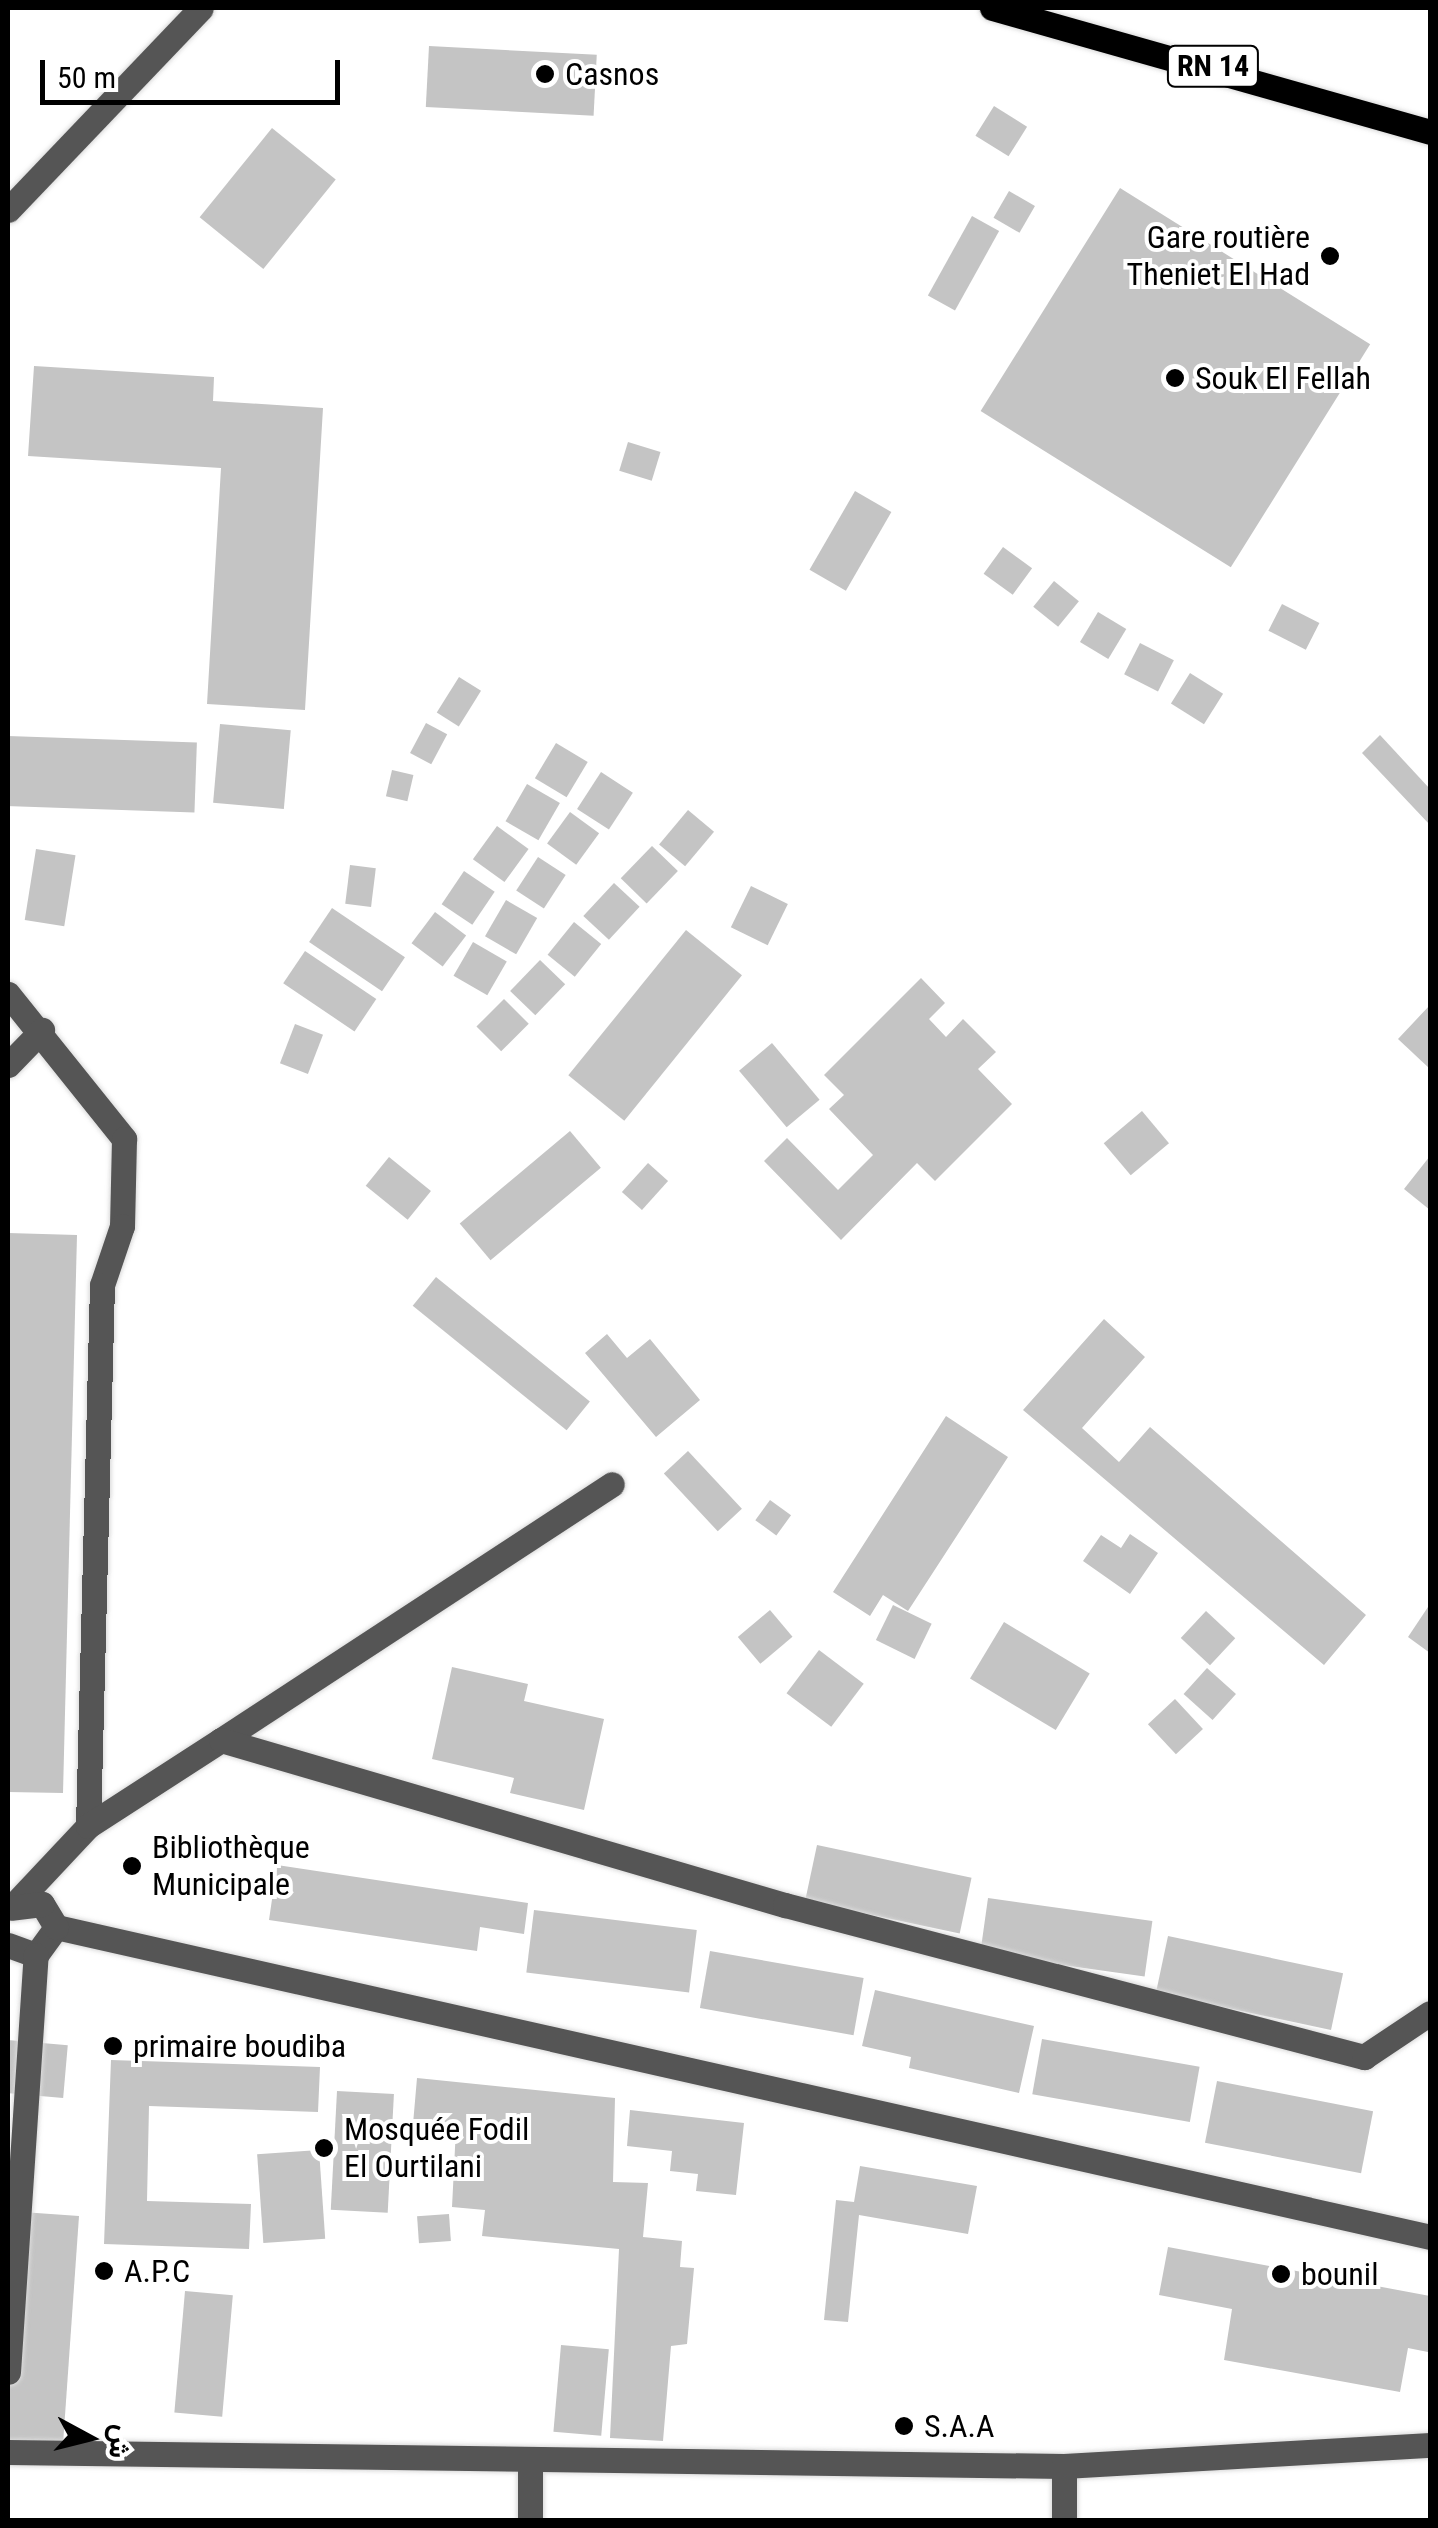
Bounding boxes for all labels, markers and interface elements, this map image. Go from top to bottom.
scale bar [45,40,345,102]
road number: RN 14 [1166,41,1260,91]
place label: Casnos [565,55,659,93]
text: 50 m [57,60,116,95]
marker: Casnos [534,63,556,85]
place label: Gare routière Theniet El Had [1127,219,1310,294]
marker: Gare routière Theniet El Had [1319,245,1341,267]
place label: Souk El Fellah [1195,359,1371,397]
marker: Souk El Fellah [1164,367,1186,389]
place label: Bibliothèque Municipale [152,1829,310,1904]
marker: Bibliothèque Municipale [121,1855,143,1877]
place label: primaire boudiba [133,2027,346,2065]
marker: primaire boudiba [102,2035,124,2057]
place label: Mosquée Fodil El Ourtilani [344,2111,529,2186]
marker: Mosquée Fodil El Ourtilani [313,2137,335,2159]
place label: A.P.C [124,2252,190,2290]
place label: bounil [1301,2255,1378,2293]
marker: A.P.C [93,2260,115,2282]
marker: bounil [1270,2263,1292,2285]
north arrow [40,2388,140,2488]
place label: S.A.A [924,2407,994,2445]
marker: S.A.A [893,2415,915,2437]
text: ش [102,2423,139,2460]

